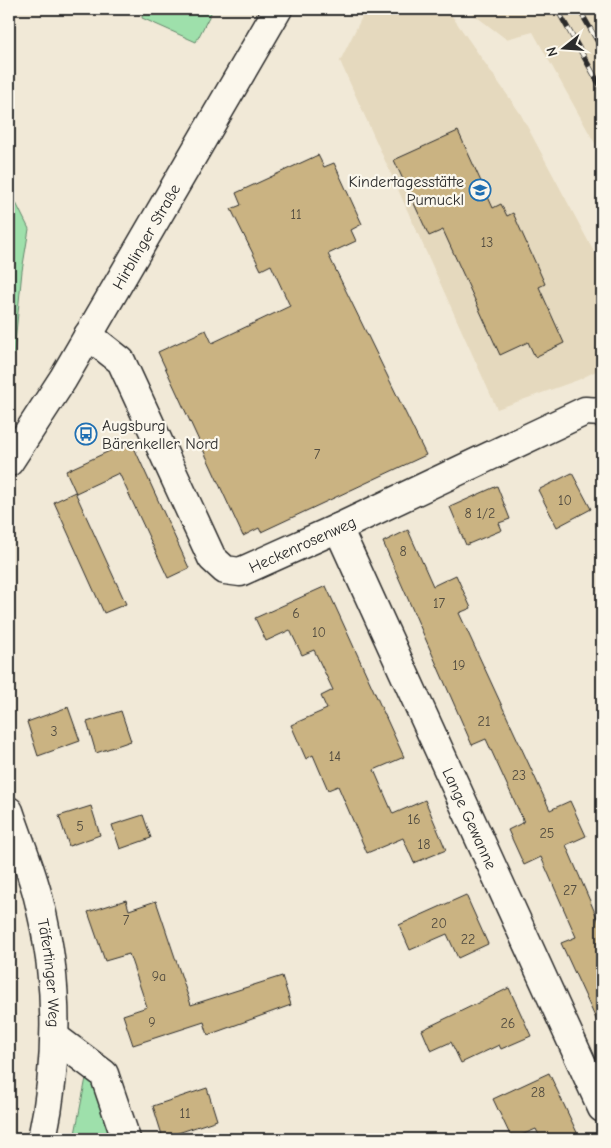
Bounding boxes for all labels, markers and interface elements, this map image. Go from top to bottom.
north arrow [538,22,588,72]
text: N [543,45,562,59]
place label: Kindertagesstätte Pumuckl [348,173,464,209]
school or university icon: Kindertagesstätte Pumuckl [468,178,492,202]
street label: Hirblinger Straße [109,181,184,293]
house number: 11 [290,206,302,223]
house number: 13 [481,234,493,251]
place label: Augsburg Bärenkeller Nord [102,417,219,453]
bus stop icon: Augsburg Bärenkeller Nord [74,422,98,446]
house number: 7 [314,446,321,463]
house number: 10 [558,492,572,509]
house number: 8 1/2 [465,505,495,522]
street label: Heckenrosenweg [246,513,359,577]
house number: 8 [399,543,407,560]
house number: 17 [433,595,445,612]
house number: 6 [292,605,300,622]
house number: 10 [312,624,326,641]
house number: 19 [453,657,465,674]
house number: 21 [478,713,490,730]
house number: 3 [50,723,58,740]
house number: 14 [329,748,341,765]
street label: Lange Gewanne [438,765,500,872]
house number: 23 [512,767,526,784]
house number: 16 [407,811,421,828]
house number: 5 [76,818,84,835]
house number: 25 [540,825,554,842]
house number: 18 [418,836,430,853]
house number: 27 [563,882,577,899]
house number: 7 [123,912,130,929]
house number: 20 [431,915,447,932]
street label: Täfertinger Weg [33,917,62,1028]
house number: 22 [461,931,475,948]
house number: 9a [152,968,166,985]
house number: 9 [148,1014,156,1031]
house number: 26 [501,1015,515,1032]
house number: 28 [531,1084,545,1101]
house number: 11 [179,1105,191,1122]

